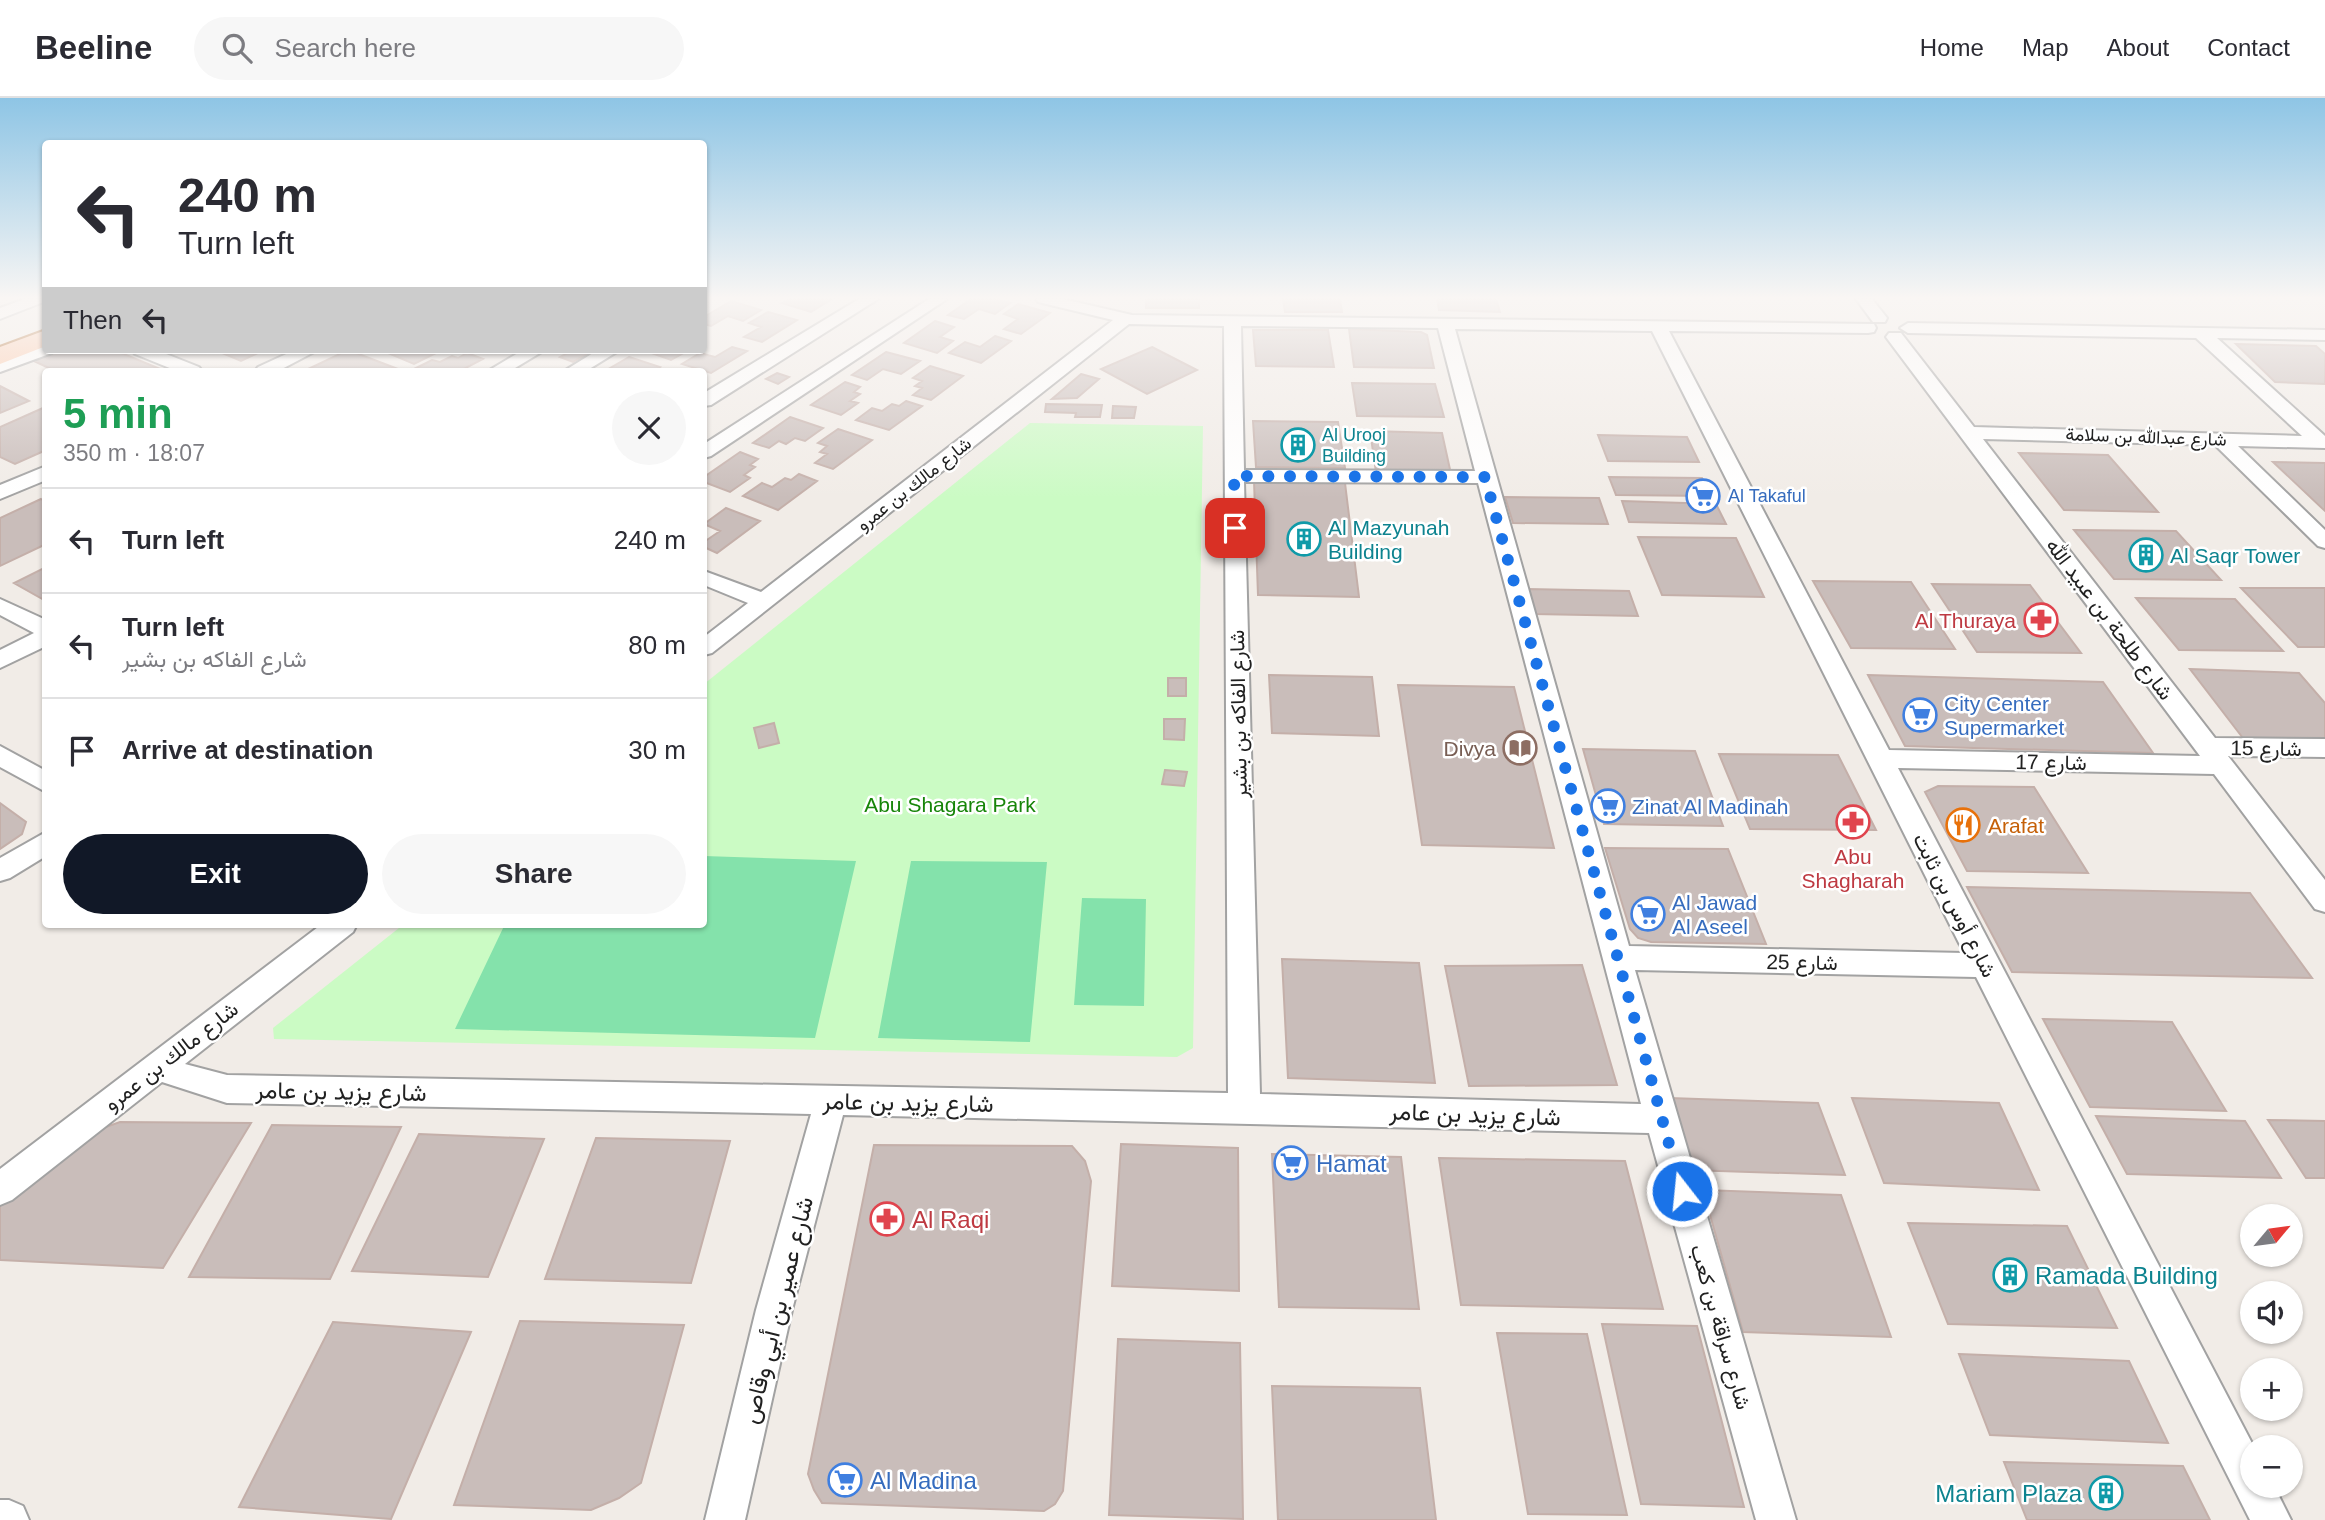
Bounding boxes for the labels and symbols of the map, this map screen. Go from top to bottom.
street label: شارع عبدالله بن سلامة [2065,423,2227,452]
place label: Al Urooj Building [1322,425,1386,466]
building icon: Al Urooj Building [1279,426,1317,464]
street label: شارع مالك بن عمرو [853,433,976,536]
supermarket icon: Al Takaful [1684,477,1722,515]
place label: Al Takaful [1728,486,1806,506]
pin [1205,498,1265,558]
place label: Al Mazyunah Building [1328,516,1449,563]
building icon: Al Mazyunah Building [1285,520,1323,558]
street label: شارع طلحة بن عبيد الله [2039,533,2179,706]
building icon: Al Saqr Tower [2127,536,2165,574]
place label: Al Saqr Tower [2170,544,2300,567]
pharmacy icon: Al Thuraya [2022,601,2060,639]
place label: Al Thuraya [1915,609,2016,632]
street label: شارع الفاكه بن بشير [1225,629,1254,799]
place label: City Center Supermarket [1944,692,2064,739]
supermarket icon: City Center Supermarket [1901,696,1939,734]
library icon: Divya [1501,729,1539,767]
street label: شارع 15 [2230,736,2302,763]
place label: Divya [1443,737,1496,760]
street label: شارع 17 [2015,750,2087,777]
supermarket icon: Zinat Al Madinah [1589,787,1627,825]
park label: Abu Shagara Park [864,793,1036,816]
place label: Zinat Al Madinah [1632,795,1788,818]
pharmacy icon: Abu Shagharah [1834,803,1872,841]
restaurant icon: Arafat [1944,806,1982,844]
place label: Arafat [1988,814,2044,837]
street label: شارع أوس بن ثابت [1906,829,2001,982]
place label: Abu Shagharah [1802,845,1904,892]
place label: Al Jawad Al Aseel [1672,891,1757,938]
supermarket icon: Al Jawad Al Aseel [1629,895,1667,933]
street label: شارع 25 [1766,950,1838,977]
street label: شارع مالك بن عمرو [100,997,244,1118]
street label: شارع يزيد بن عامر [254,1076,427,1109]
street label: شارع يزيد بن عامر [821,1087,994,1120]
street label: شارع يزيد بن عامر [1388,1097,1561,1133]
supermarket icon: Hamat [1272,1144,1310,1182]
place label: Hamat [1316,1150,1387,1177]
position arrow [1645,1154,1719,1228]
street label: شارع عمير بن أبي وقاص [736,1194,824,1428]
pharmacy icon: Al Raqi [868,1200,906,1238]
north arrow [2240,1204,2303,1267]
place label: Al Raqi [912,1206,989,1233]
street label: شارع سراقة بن كعب [1684,1242,1756,1413]
building icon: Ramada Building [1991,1256,2029,1294]
place label: Ramada Building [2035,1262,2218,1289]
supermarket icon: Al Madina [826,1461,864,1499]
place label: Al Madina [870,1467,977,1494]
building icon: Mariam Plaza [2087,1474,2125,1512]
place label: Mariam Plaza [1935,1480,2083,1507]

